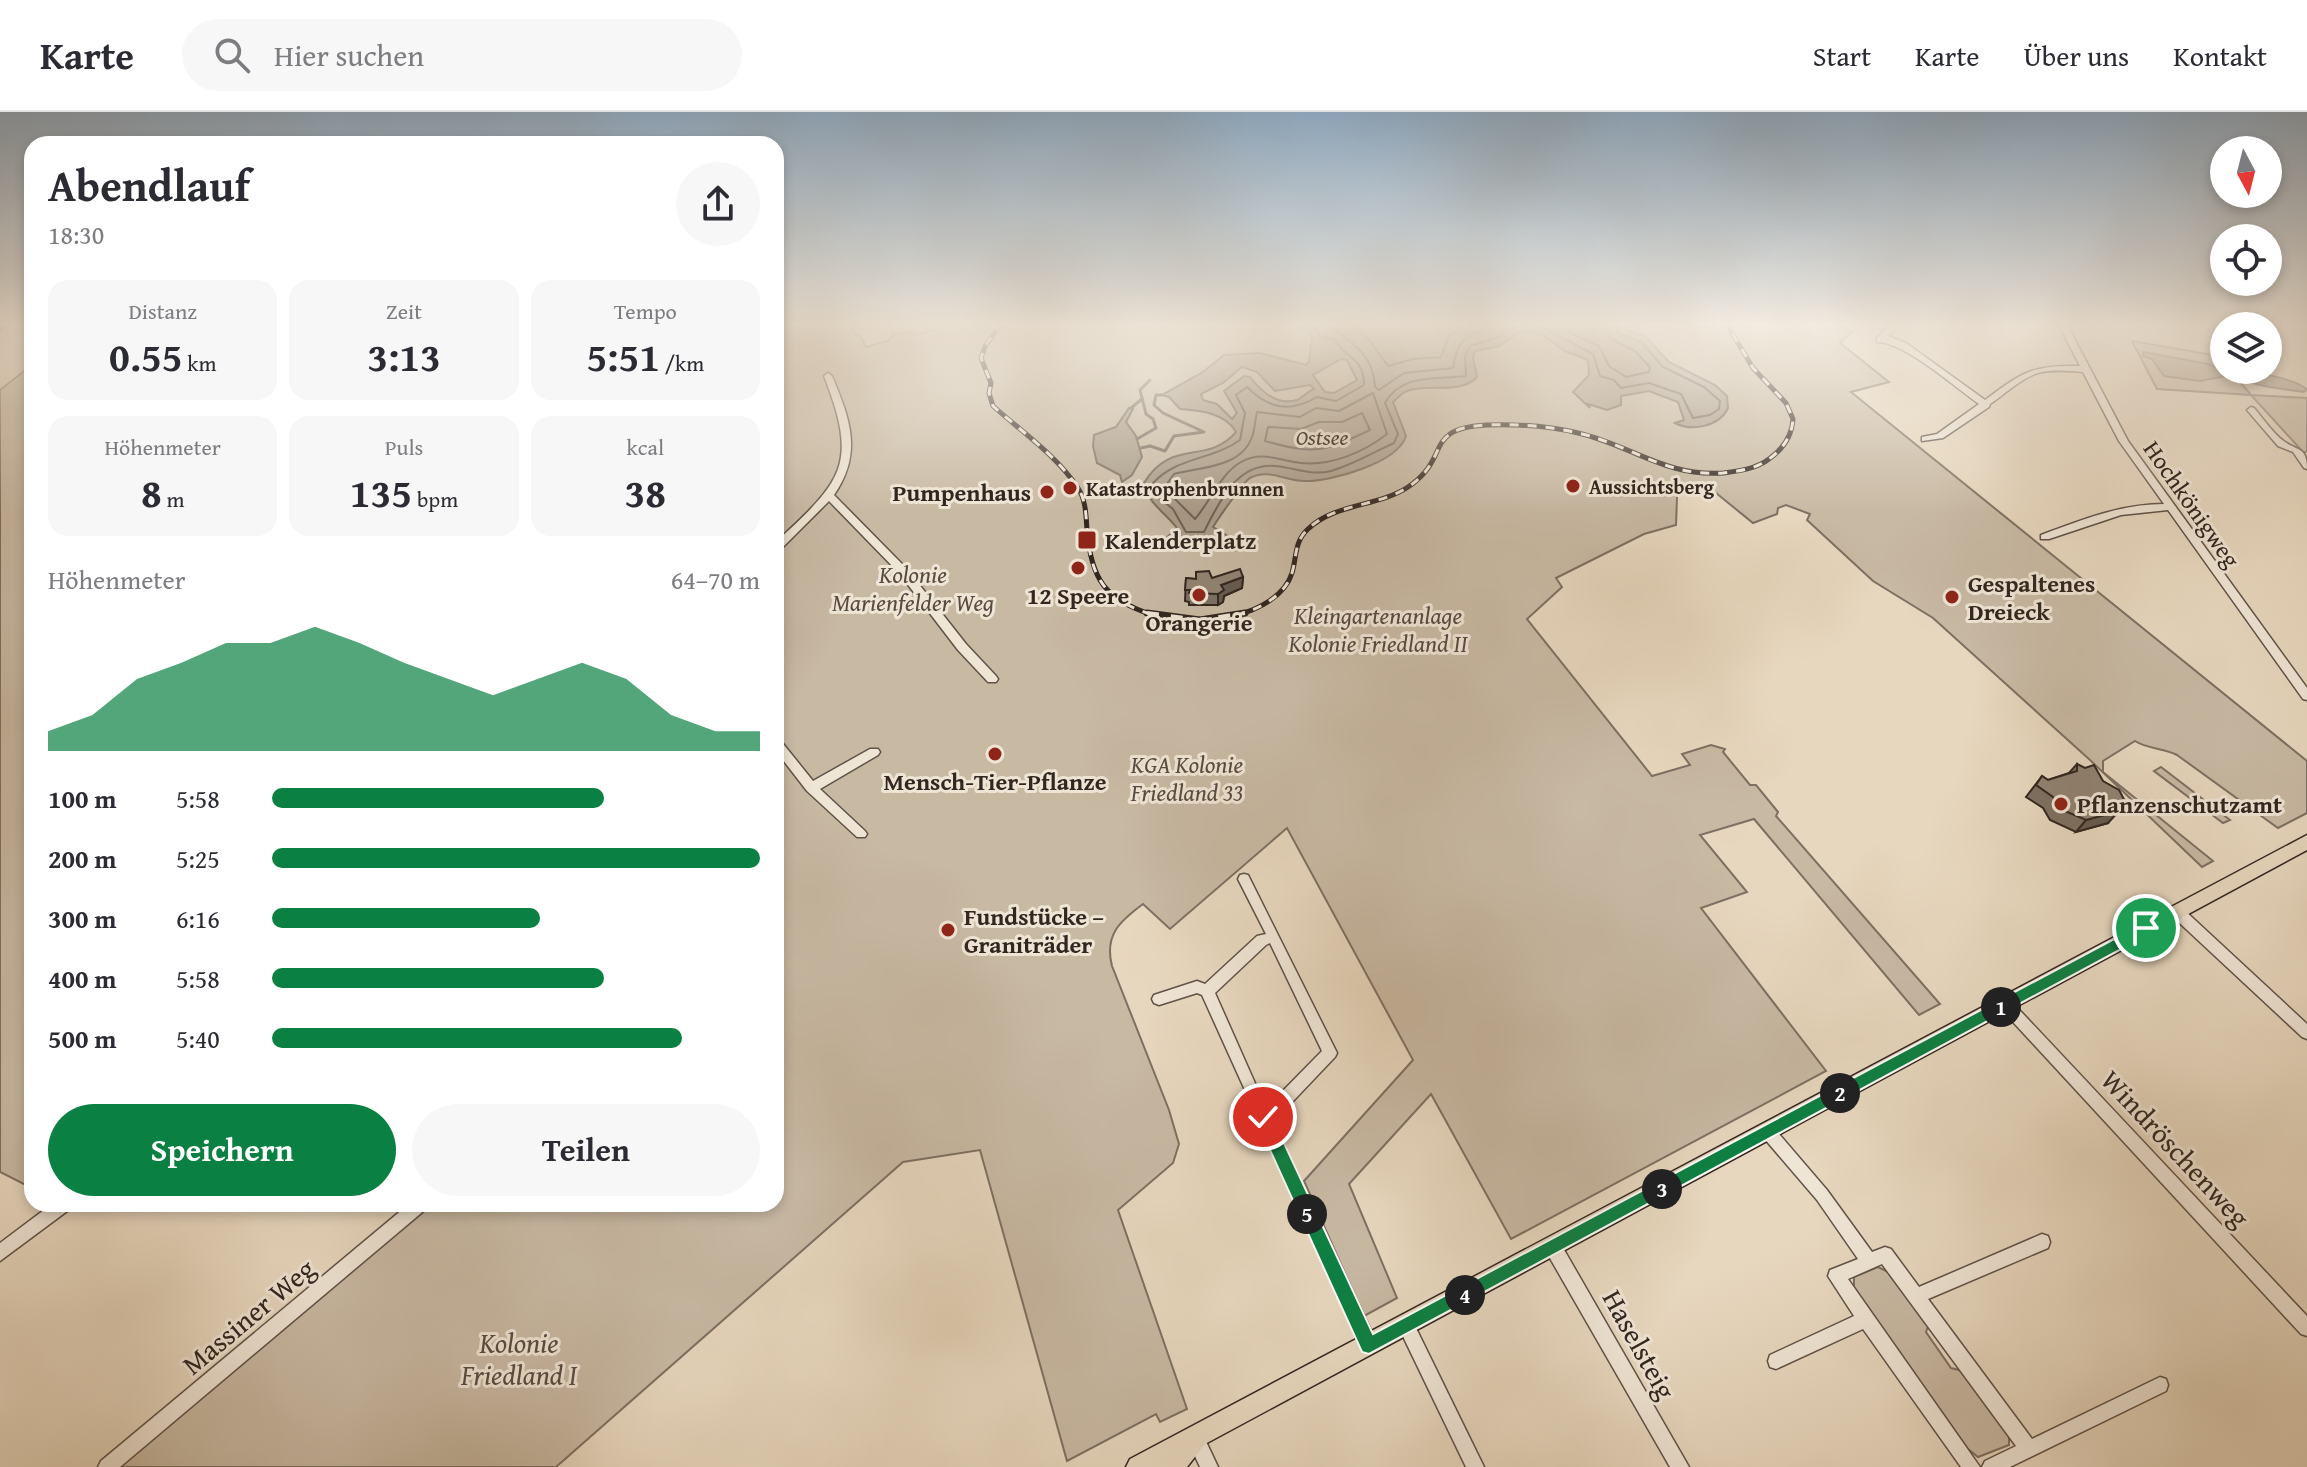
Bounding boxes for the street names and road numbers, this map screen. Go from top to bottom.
street label: Hochkönigweg [2135,433,2249,575]
street label: Windröschenweg [2092,1060,2260,1236]
street label: Massiner Weg [173,1248,324,1384]
street label: Haselsteig [1593,1282,1687,1406]

